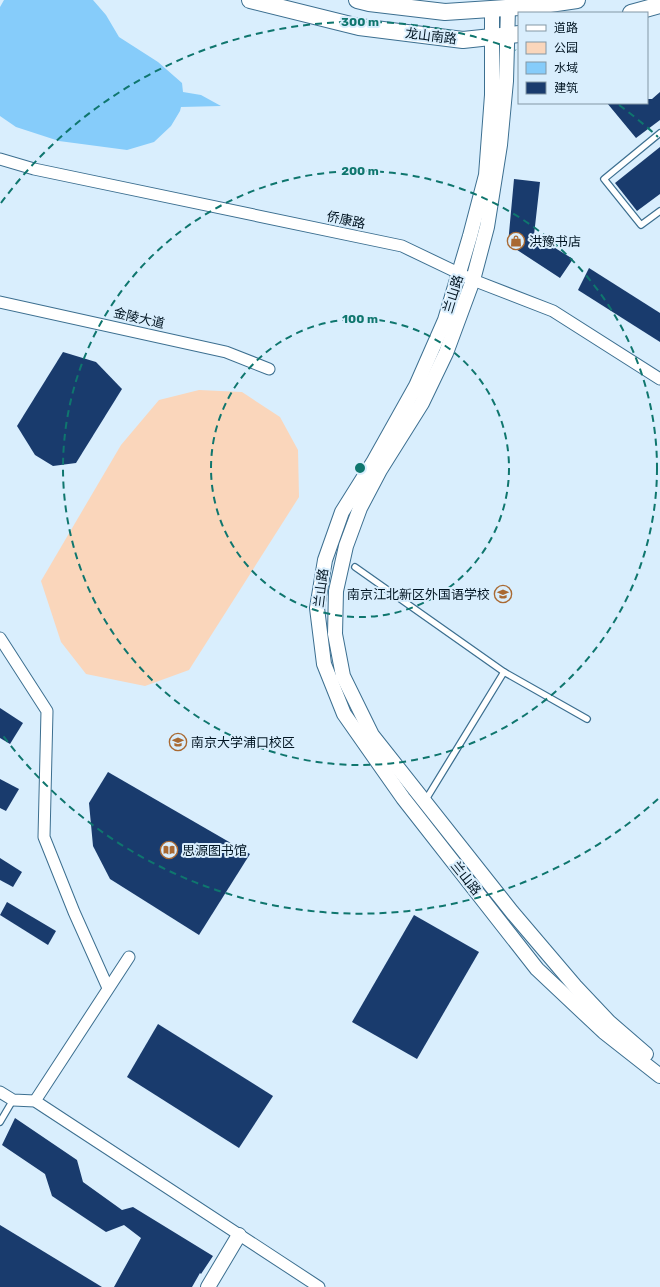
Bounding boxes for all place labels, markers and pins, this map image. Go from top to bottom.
shop icon: 洪豫书店 [506,231,526,251]
place label: 洪豫书店 [529,234,581,249]
centre of rings [353,461,367,475]
school or university icon: 南京江北新区外国语学校 [493,584,513,604]
place label: 南京江北新区外国语学校 [347,587,490,602]
school or university icon: 南京大学浦口校区 [168,732,188,752]
place label: 南京大学浦口校区 [191,735,295,750]
library icon: 思源图书馆 [159,840,179,860]
place label: 思源图书馆 [182,843,247,858]

